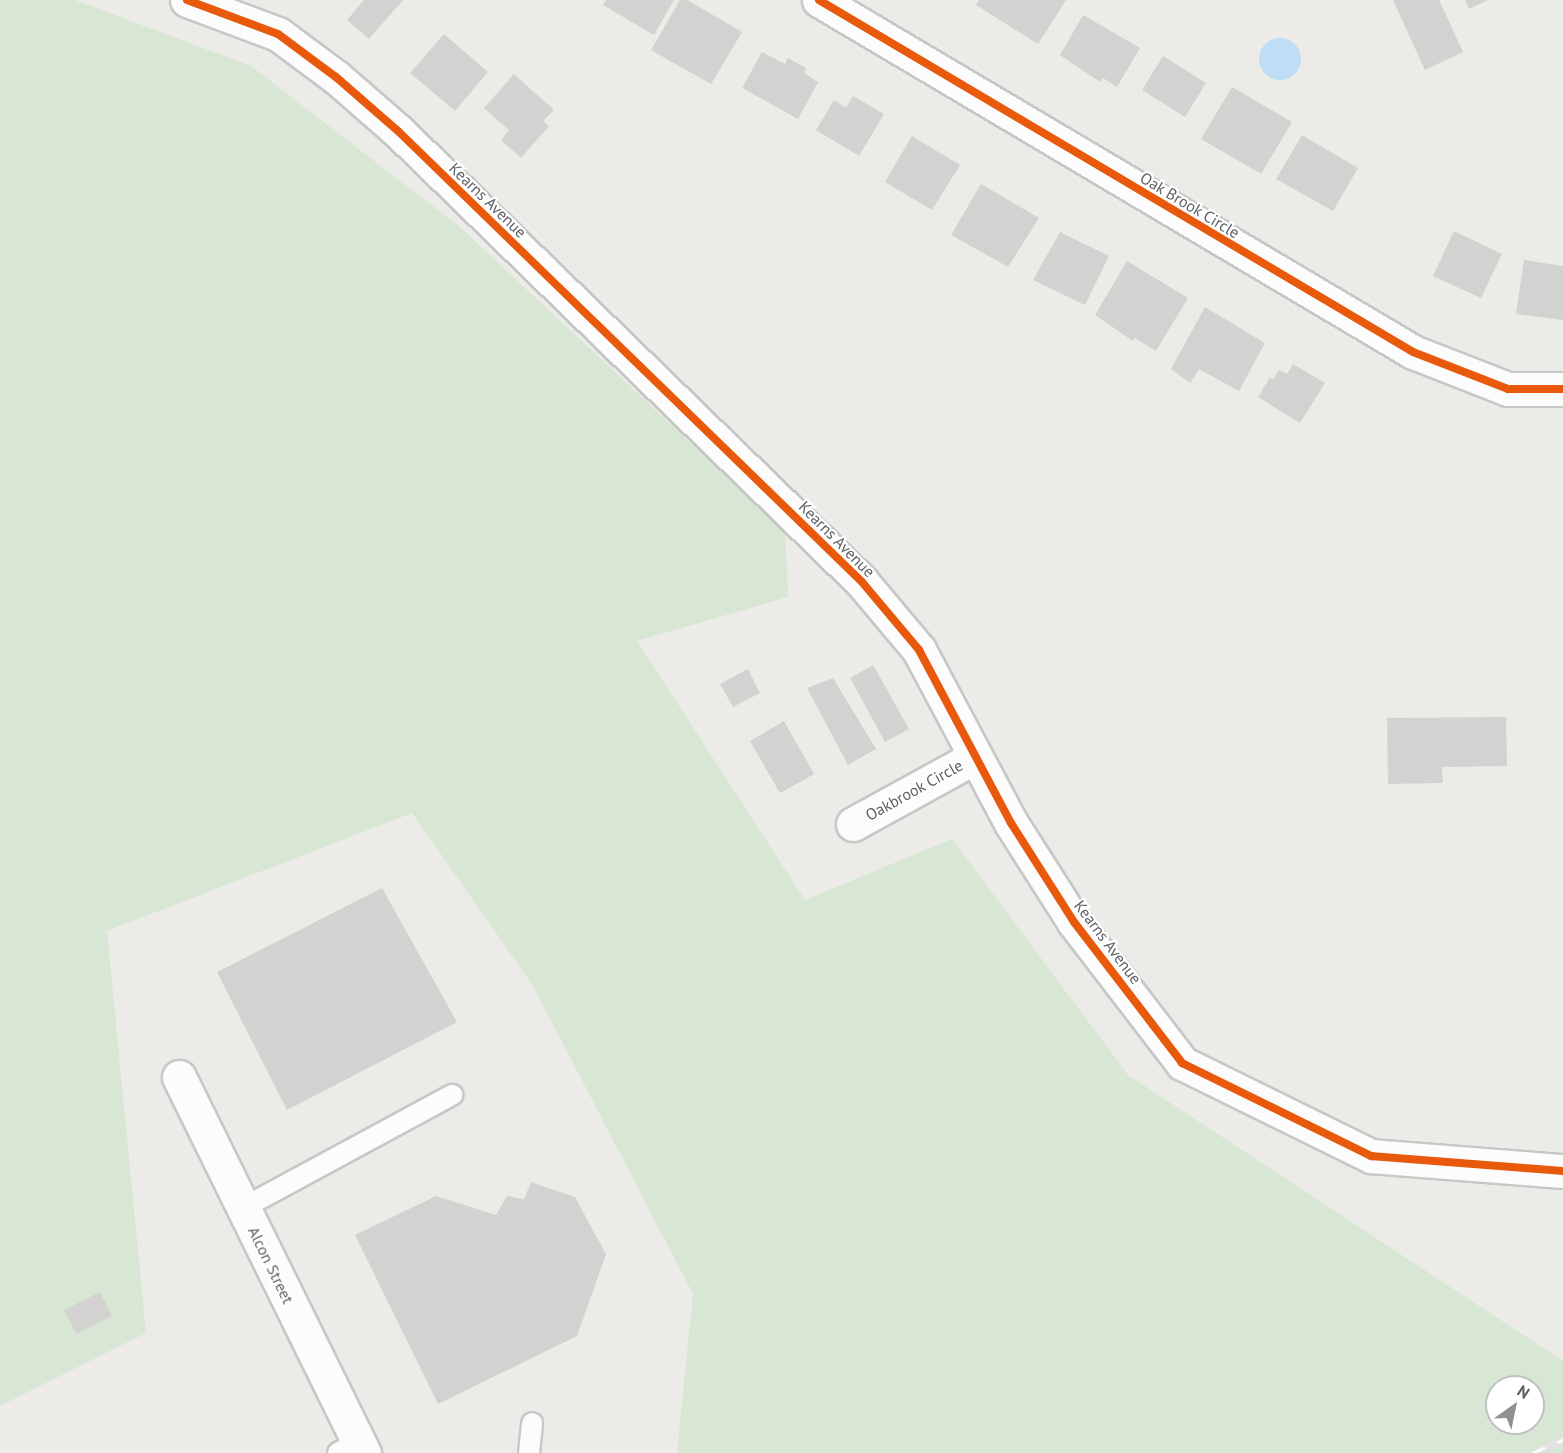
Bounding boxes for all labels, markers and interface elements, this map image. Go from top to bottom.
street label: Kearns Avenue [445,158,531,242]
street label: Oak Brook Circle [1136,168,1244,242]
street label: Kearns Avenue [795,497,879,581]
street label: Oakbrook Circle [862,755,966,825]
street label: Kearns Avenue [1070,896,1146,988]
street label: Alcon Street [244,1223,298,1307]
north arrow [1485,1375,1545,1435]
text: N [1514,1380,1534,1403]

